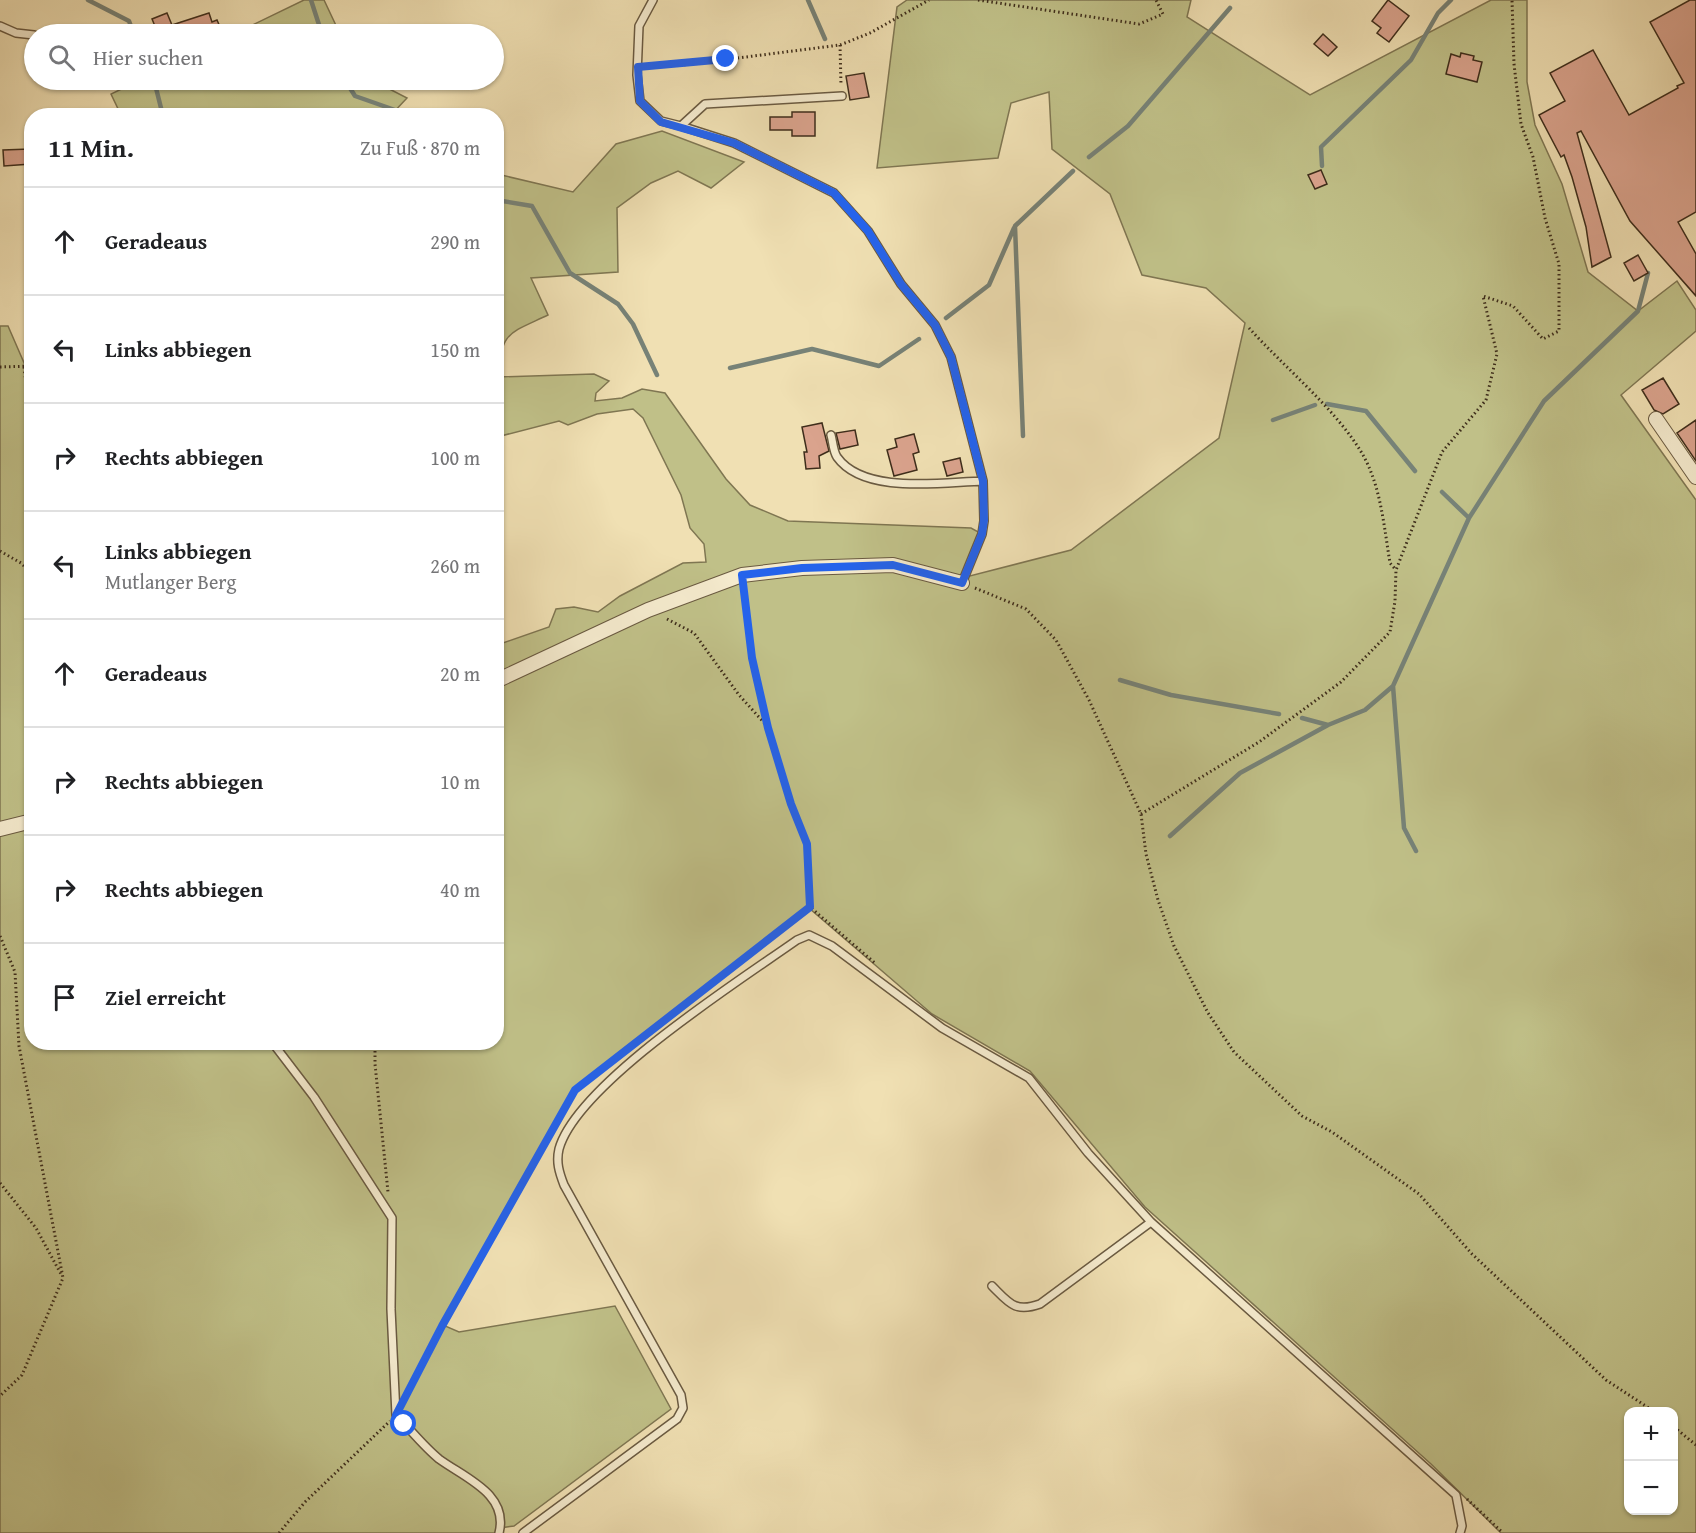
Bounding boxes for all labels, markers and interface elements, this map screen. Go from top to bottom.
search box [24,24,504,90]
icon: search [45,41,78,74]
text: Hier suchen [93,41,203,73]
route end [712,45,738,71]
text: 11 Min. [48,128,134,167]
text: Zu Fuß · 870 m [360,133,480,162]
icon: ahead [48,225,81,258]
text: Geradeaus [105,225,207,257]
text: 290 m [430,227,480,256]
icon: left [48,333,81,366]
text: Links abbiegen [105,333,251,365]
text: 150 m [430,335,480,364]
icon: right [48,441,81,474]
text: Rechts abbiegen [105,441,263,473]
text: 100 m [430,443,480,472]
text: Links abbiegen [105,535,251,567]
icon: left [48,549,81,582]
text: 260 m [430,551,480,580]
text: Mutlanger Berg [105,567,236,596]
icon: ahead [48,657,81,690]
text: Geradeaus [105,657,207,689]
text: 20 m [440,659,480,688]
icon: right [48,765,81,798]
text: Rechts abbiegen [105,765,263,797]
text: 10 m [440,767,480,796]
icon: right [48,873,81,906]
text: Rechts abbiegen [105,873,263,905]
text: 40 m [440,875,480,904]
icon: arrive [48,981,81,1014]
text: Ziel erreicht [105,981,226,1013]
map controls [1624,1407,1678,1515]
button: + [1624,1407,1678,1461]
route start [390,1410,416,1436]
button: − [1624,1461,1678,1515]

